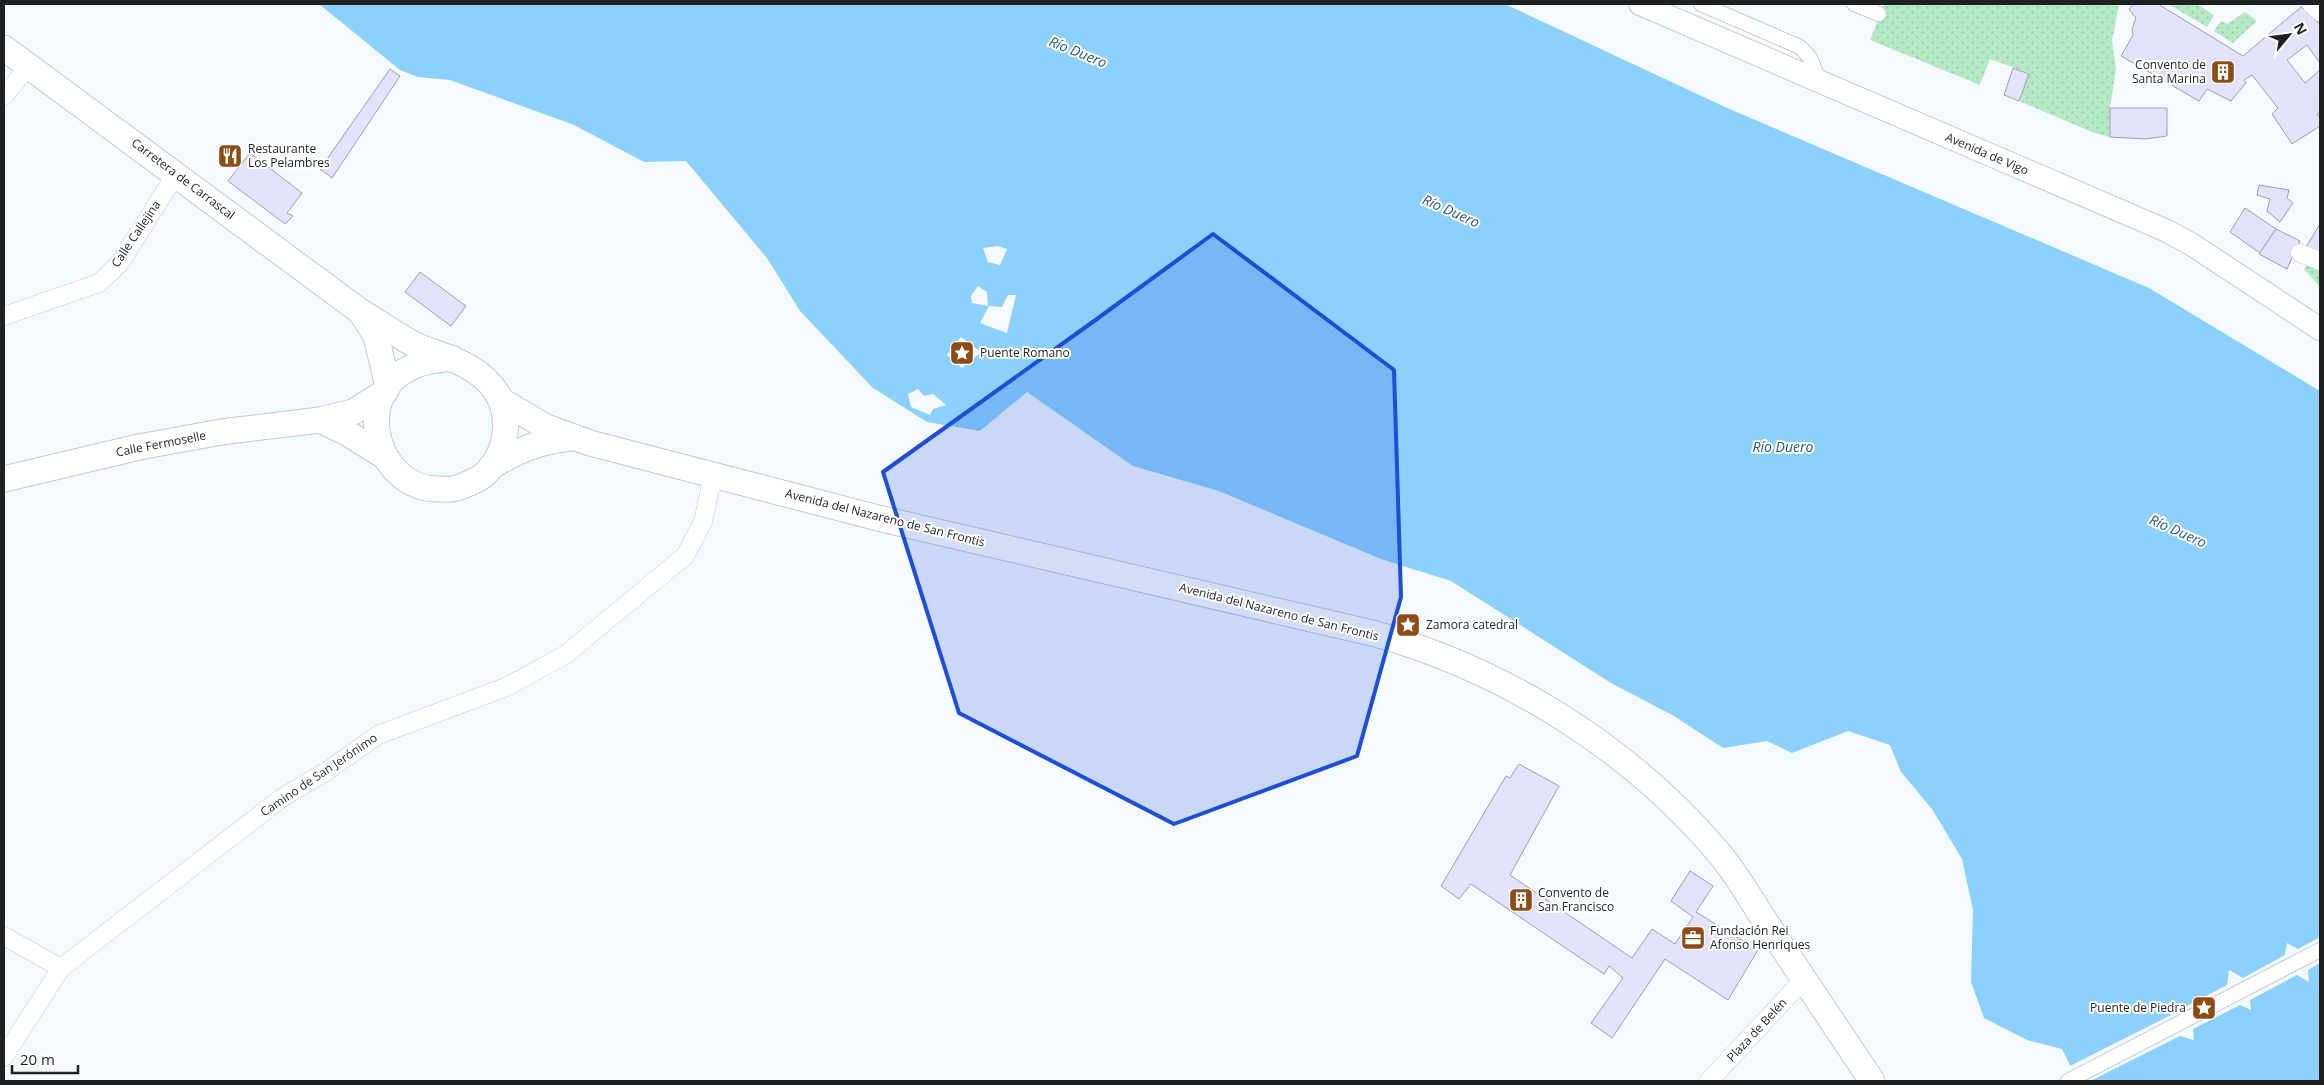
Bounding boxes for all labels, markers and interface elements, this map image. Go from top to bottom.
north arrow [2264,10,2314,60]
text: N [2290,19,2312,38]
water label: Río Duero [1046,31,1110,72]
place label: Convento de Santa Marina [2132,56,2206,87]
building icon: Convento de Santa Marina [2210,59,2236,85]
street label: Avenida de Vigo [1943,128,2031,179]
street label: Carretera de Carrascal [128,134,239,223]
place label: Restaurante Los Pelambres [248,140,330,171]
restaurant icon: Restaurante Los Pelambres [217,143,243,169]
water label: Río Duero [1420,189,1483,232]
street label: Calle Callejina [107,197,164,270]
place icon: Puente Romano [949,340,975,366]
place label: Puente Romano [980,344,1070,361]
street label: Calle Fermoselle [114,426,208,461]
water label: Río Duero [1753,437,1814,456]
street label: Avenida del Nazareno de San Frontis [784,484,987,551]
water label: Río Duero [2147,509,2210,552]
street label: Avenida del Nazareno de San Frontis [1178,578,1381,645]
place icon: Zamora catedral [1395,612,1421,638]
place label: Zamora catedral [1426,616,1518,633]
street label: Camino de San Jerónimo [257,729,381,820]
place label: Convento de San Francisco [1538,884,1614,915]
building icon: Convento de San Francisco [1508,887,1534,913]
place label: Fundación Rei Afonso Henriques [1710,922,1811,953]
office icon: Fundación Rei Afonso Henriques [1680,925,1706,951]
street label: Plaza de Belén [1723,994,1791,1065]
place icon: Puente de Piedra [2191,995,2217,1021]
place label: Puente de Piedra [2090,999,2186,1016]
scale bar [12,1042,79,1074]
text: 20 m [20,1049,55,1069]

